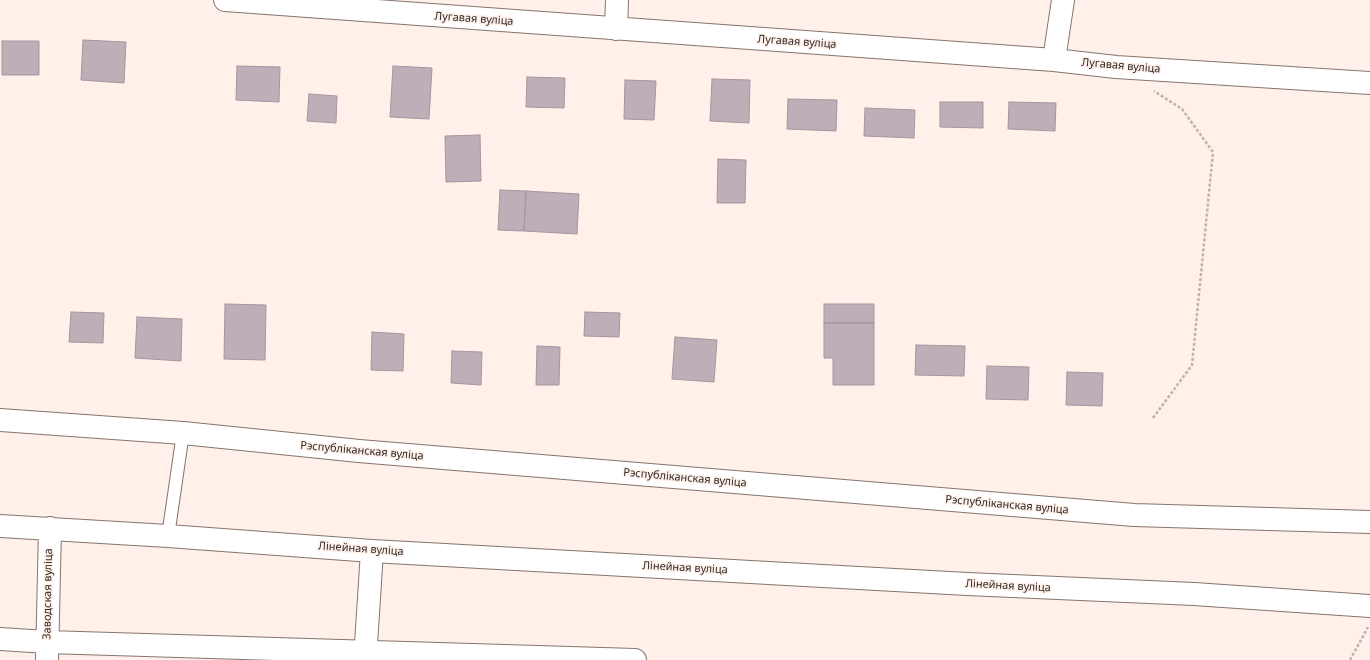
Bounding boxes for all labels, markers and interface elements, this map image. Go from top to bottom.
street label: Лугавая вуліца [434,10,514,28]
street label: Лугавая вуліца [757,33,837,51]
street label: Лугавая вуліца [1081,56,1161,76]
street label: Рэспубліканская вуліца [300,439,424,463]
street label: Рэспубліканская вуліца [623,466,747,490]
street label: Рэспубліканская вуліца [945,493,1069,517]
street label: Лінейная вуліца [318,539,404,559]
street label: Заводская вуліца [41,548,55,640]
street label: Лінейная вуліца [642,559,728,577]
street label: Лінейная вуліца [965,577,1051,595]

